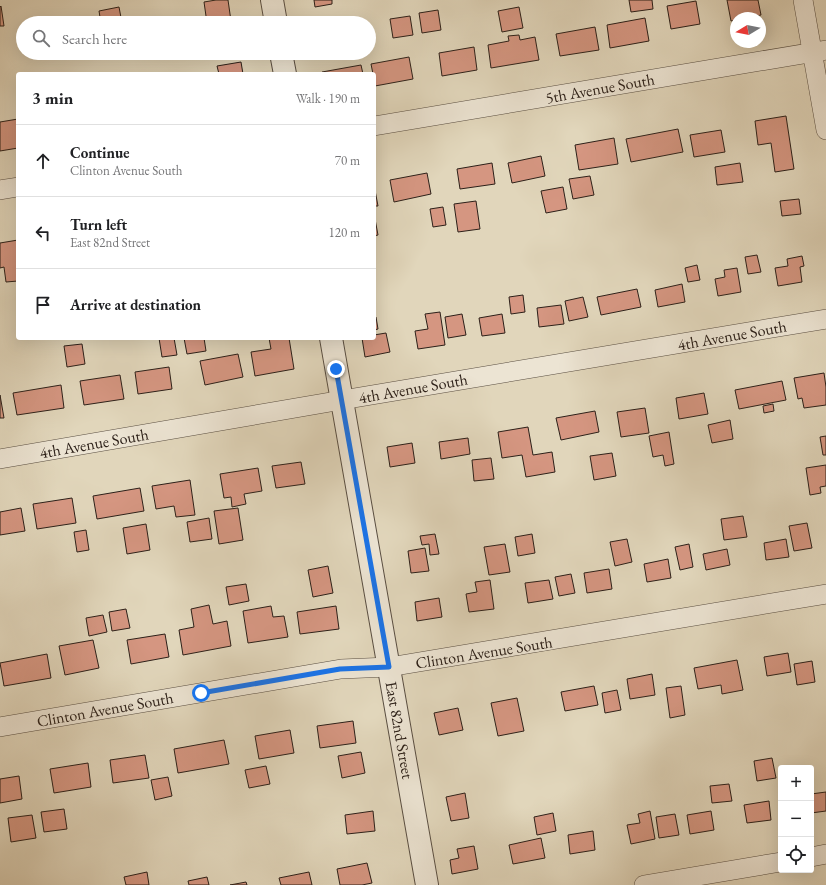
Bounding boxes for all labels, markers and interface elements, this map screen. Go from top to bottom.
north arrow [730,12,766,48]
search box [16,16,376,60]
icon: search [30,27,52,49]
text: Search here [62,29,127,48]
street label: 5th Avenue South [544,69,656,108]
text: 3 min [32,87,73,109]
text: Walk · 190 m [296,90,360,107]
text: Continue [70,143,130,162]
icon: ahead [32,150,54,172]
text: 70 m [335,152,360,169]
text: Clinton Avenue South [70,162,182,179]
text: Turn left [70,215,127,234]
icon: left [32,222,54,244]
text: 120 m [329,224,360,241]
text: East 82nd Street [70,234,150,251]
icon: arrive [32,294,54,316]
text: Arrive at destination [70,295,201,314]
street label: 4th Avenue South [676,316,788,355]
route end [327,360,345,378]
street label: 4th Avenue South [357,369,469,408]
street label: 4th Avenue South [38,424,150,463]
street label: Clinton Avenue South [414,631,554,674]
street label: East 82nd Street [381,680,418,780]
route start [192,684,210,702]
street label: Clinton Avenue South [35,687,175,732]
map controls [778,765,814,873]
button: + [778,765,814,801]
button: − [778,801,814,837]
button: locate [778,837,814,873]

